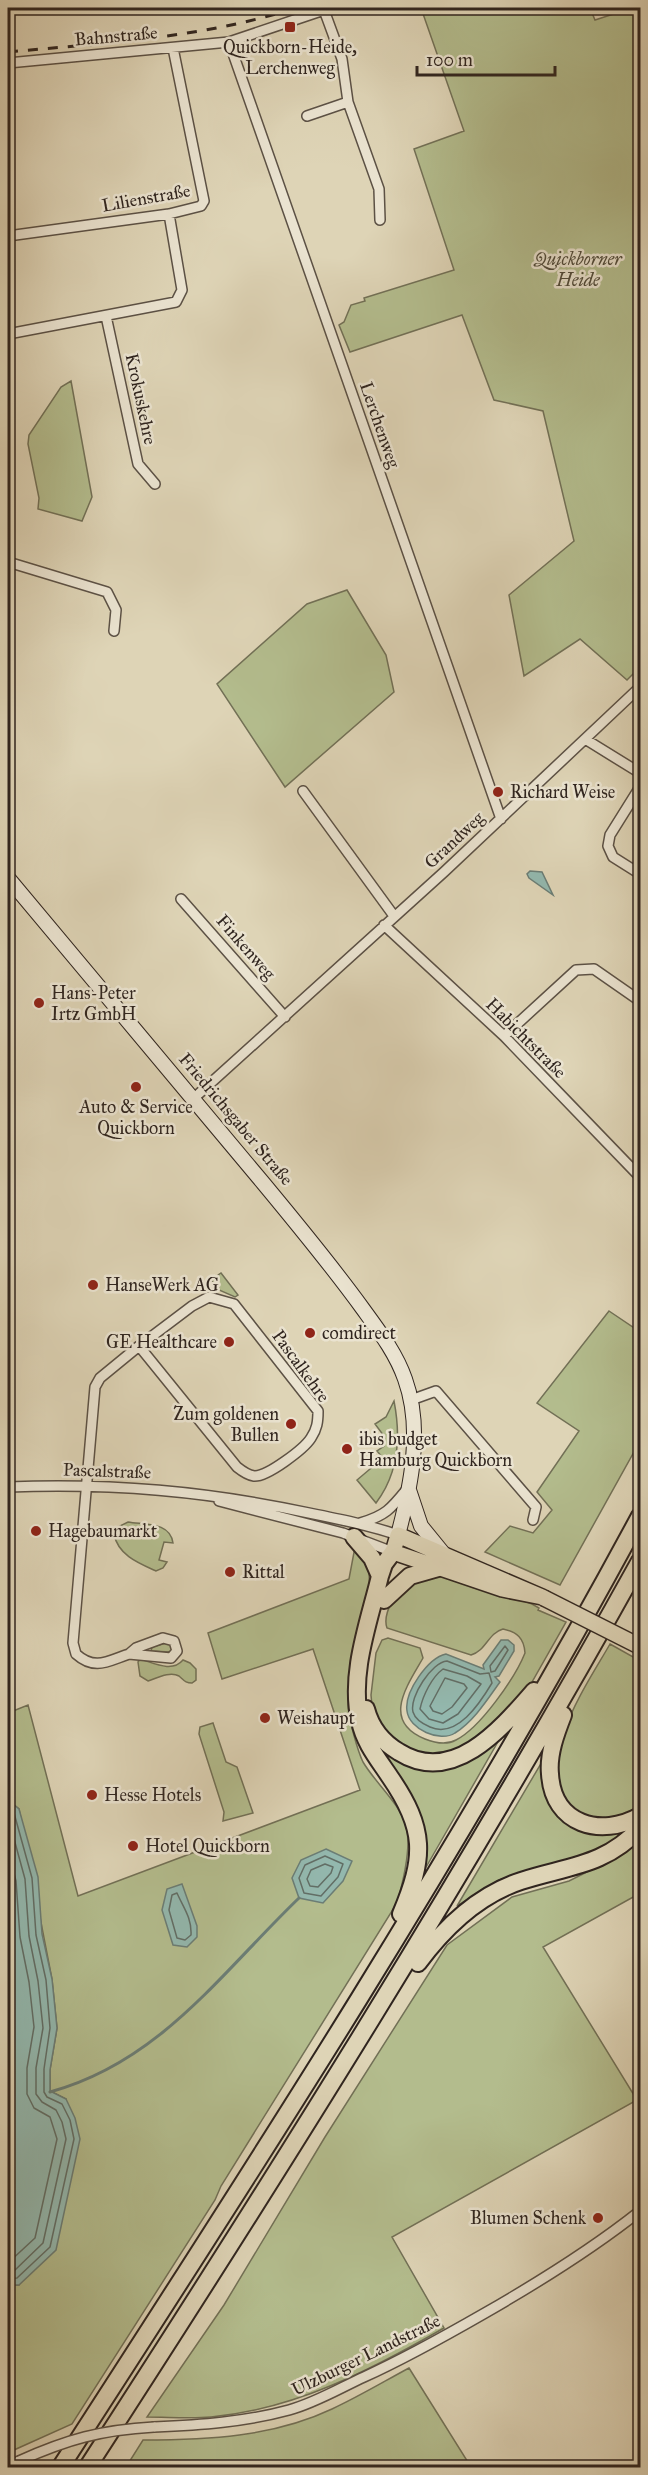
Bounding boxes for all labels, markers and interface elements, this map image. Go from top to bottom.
marker: Quickborn-Heide, Lerchenweg [283,20,297,34]
street label: Bahnstraße [74,21,158,51]
place label: Quickborn-Heide, Lerchenweg [223,36,357,80]
scale bar [417,39,555,77]
text: 100 m [426,49,473,71]
street label: Lilienstraße [100,179,192,217]
park label: Quickborner Heide [533,248,623,291]
street label: Krokuskehre [121,351,161,447]
street label: Lerchenweg [354,379,405,472]
place label: Richard Weise [510,781,615,803]
marker: Richard Weise [491,785,505,799]
street label: Grandweg [420,806,490,874]
street label: Finkenweg [211,910,281,985]
place label: Hans-Peter Irtz GmbH [51,982,136,1025]
street label: Habichtstraße [481,993,571,1083]
marker: Hans-Peter Irtz GmbH [32,996,46,1010]
street label: Friedrichsgaber Straße [173,1048,298,1190]
marker: Auto & Service Quickborn [129,1080,143,1094]
place label: Auto & Service Quickborn [78,1096,193,1139]
place label: HanseWerk AG [105,1274,219,1296]
marker: HanseWerk AG [86,1278,100,1292]
place label: comdirect [322,1322,397,1344]
street label: Pascalkehre [267,1326,335,1406]
marker: comdirect [303,1326,317,1340]
place label: GE Healthcare [106,1331,217,1353]
marker: GE Healthcare [222,1335,236,1349]
place label: Zum goldenen Bullen [173,1403,279,1446]
marker: Zum goldenen Bullen [284,1417,298,1431]
place label: ibis budget Hamburg Quickborn [359,1428,512,1472]
marker: ibis budget Hamburg Quickborn [340,1442,354,1456]
street label: Pascalstraße [62,1458,152,1484]
place label: Hagebaumarkt [48,1520,158,1543]
marker: Hagebaumarkt [29,1524,43,1538]
place label: Rittal [242,1561,285,1583]
marker: Rittal [223,1565,237,1579]
place label: Weishaupt [277,1707,356,1729]
marker: Weishaupt [258,1711,272,1725]
place label: Hesse Hotels [104,1784,201,1806]
marker: Hesse Hotels [85,1788,99,1802]
place label: Hotel Quickborn [145,1835,270,1857]
marker: Hotel Quickborn [126,1839,140,1853]
place label: Blumen Schenk [470,2207,587,2229]
marker: Blumen Schenk [591,2211,605,2225]
street label: Ulzburger Landstraße [288,2309,444,2401]

